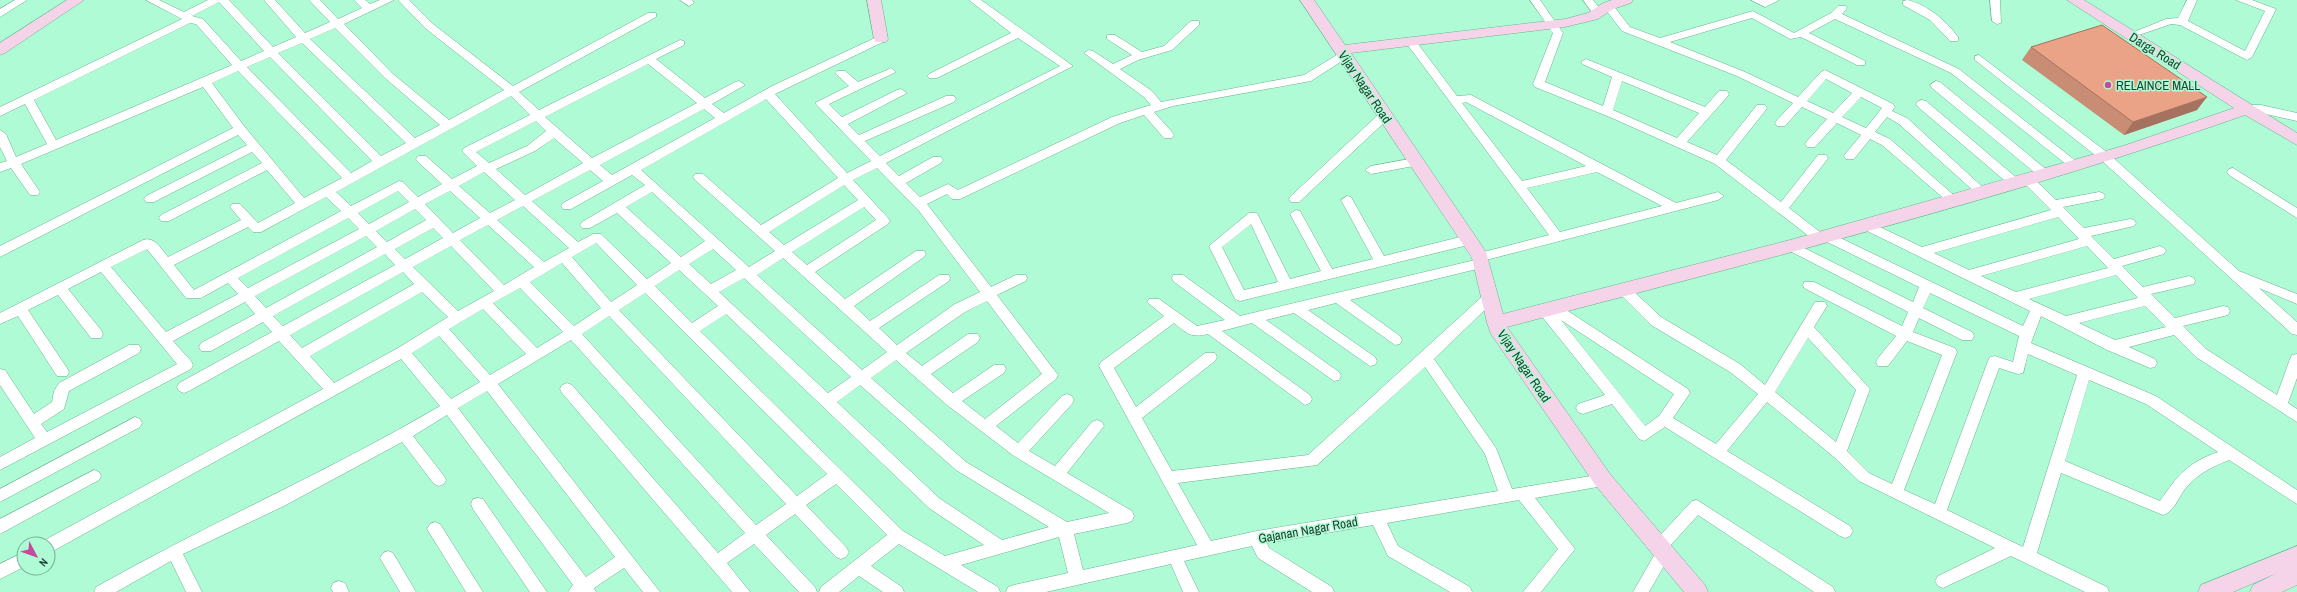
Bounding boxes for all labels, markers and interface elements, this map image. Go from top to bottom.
street label: Darga Road [2126,29,2184,73]
street label: Vijay Nagar Road [1334,47,1396,127]
place label: RELAINCE MALL [2116,77,2200,94]
marker: RELAINCE MALL [2103,80,2113,90]
street label: Vijay Nagar Road [1493,326,1555,406]
street label: Gajanan Nagar Road [1257,513,1359,547]
north arrow [16,536,56,576]
text: N [36,556,51,570]

